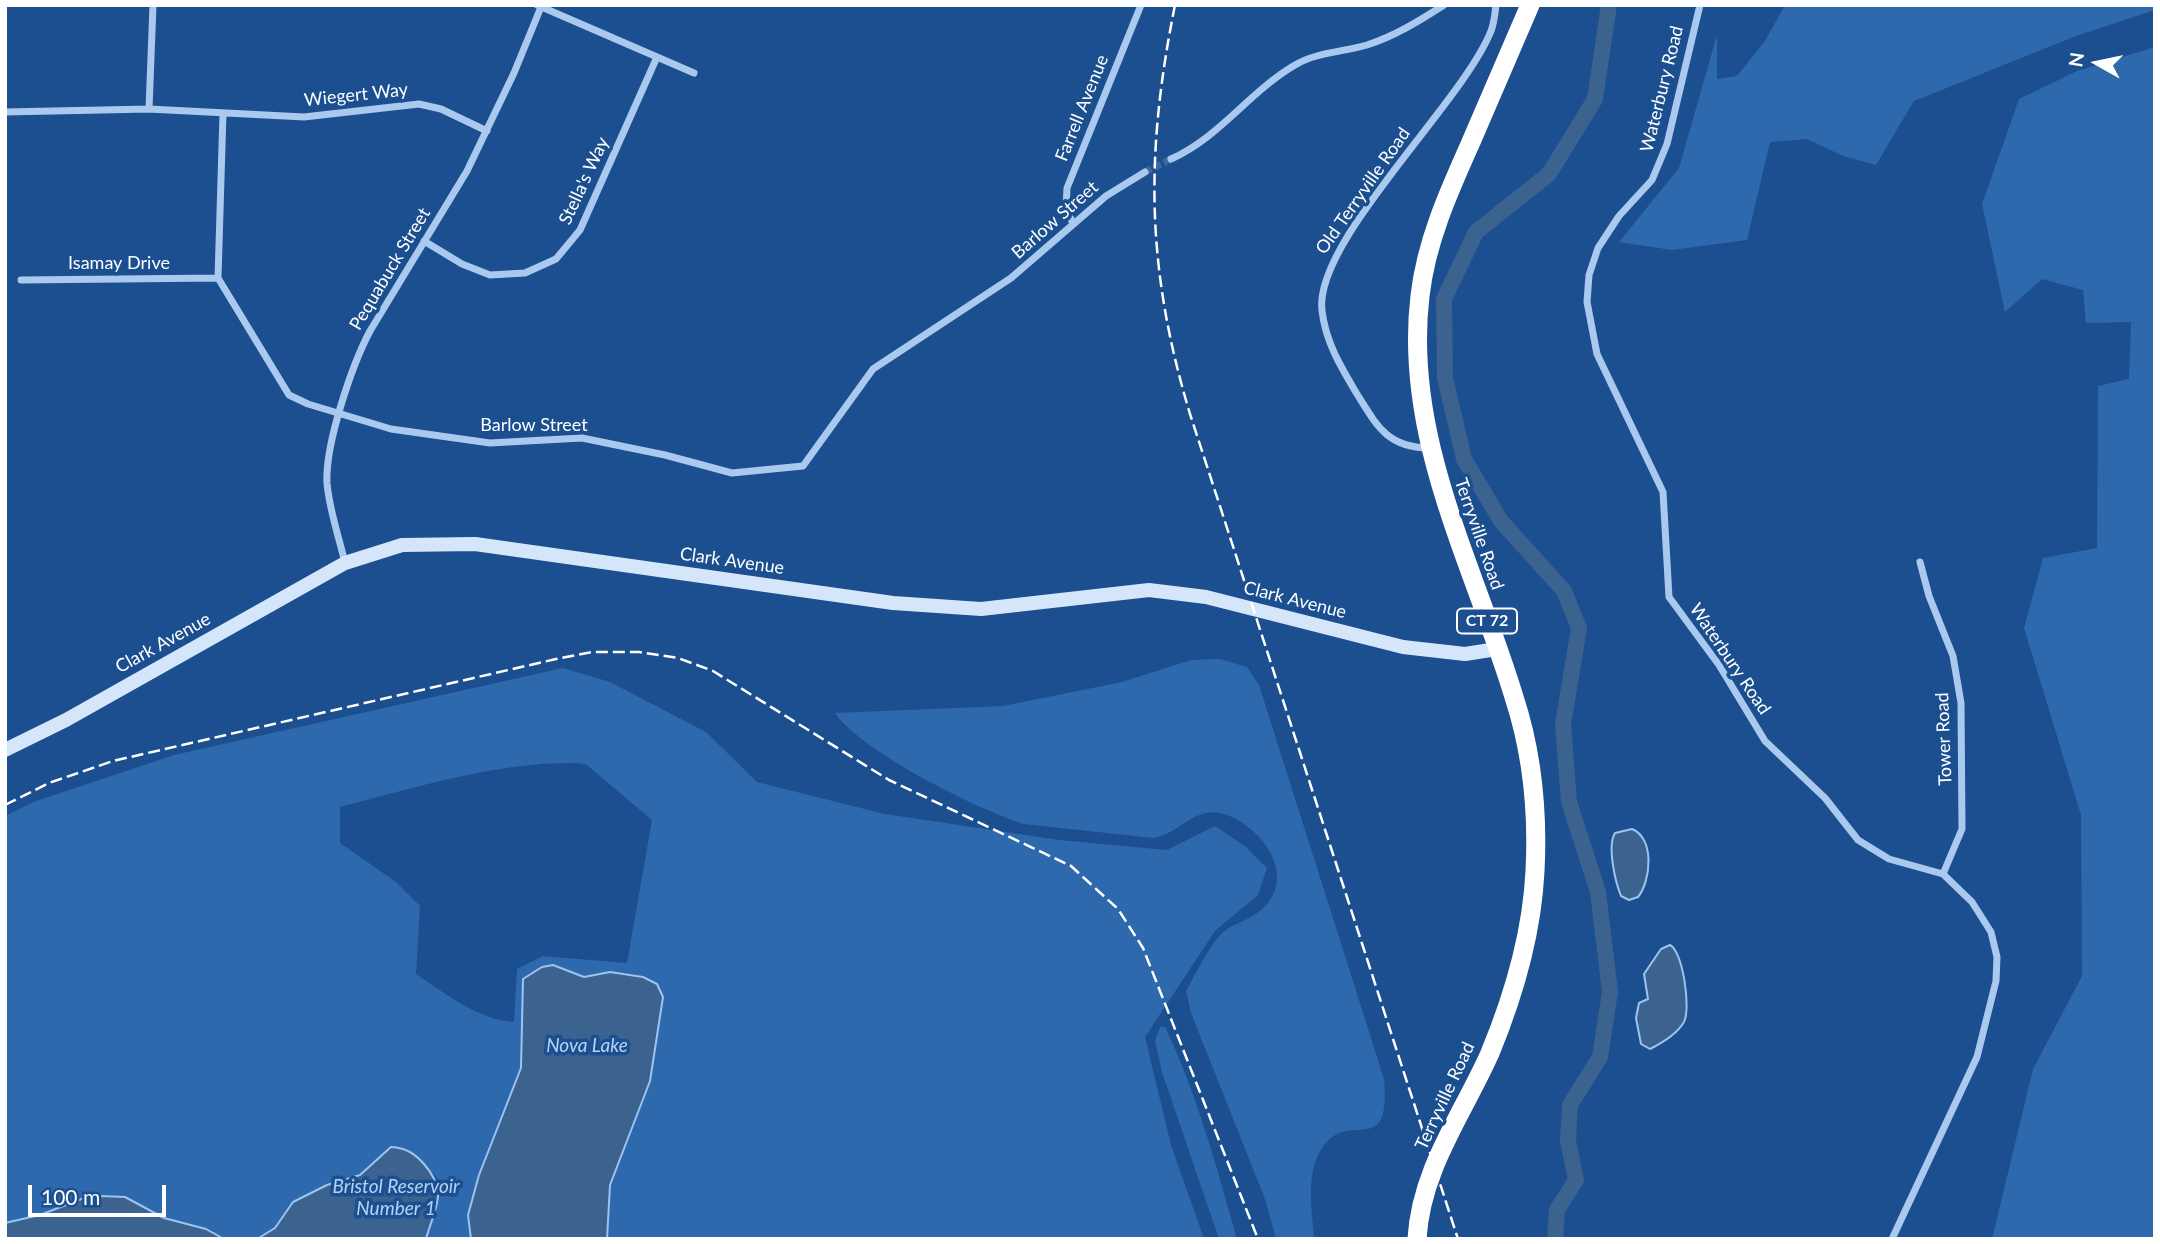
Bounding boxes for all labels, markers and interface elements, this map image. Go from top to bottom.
street label: Waterbury Road [1636,24,1688,154]
north arrow [2062,28,2132,98]
text: N [2063,51,2088,69]
street label: Farrell Avenue [1051,52,1113,164]
street label: Wiegert Way [303,79,409,111]
street label: Old Terryville Road [1311,124,1415,258]
street label: Stella's Way [554,134,614,228]
street label: Barlow Street [1007,177,1103,263]
street label: Pequabuck Street [345,204,435,334]
street label: Isamay Drive [68,252,170,274]
street label: Barlow Street [480,414,588,436]
street label: Terryville Road [1450,475,1508,593]
street label: Clark Avenue [678,543,786,579]
street label: Clark Avenue [1241,577,1349,623]
street label: Waterbury Road [1685,599,1775,719]
street label: Clark Avenue [112,608,214,678]
road number: CT 72 [1457,608,1517,634]
street label: Tower Road [1932,692,1956,786]
water label: Nova Lake [546,1035,628,1057]
street label: Terryville Road [1411,1039,1479,1153]
scale bar [32,1170,170,1214]
water label: Bristol Reservoir Number 1 [332,1176,460,1220]
text: 100 m [41,1184,100,1209]

